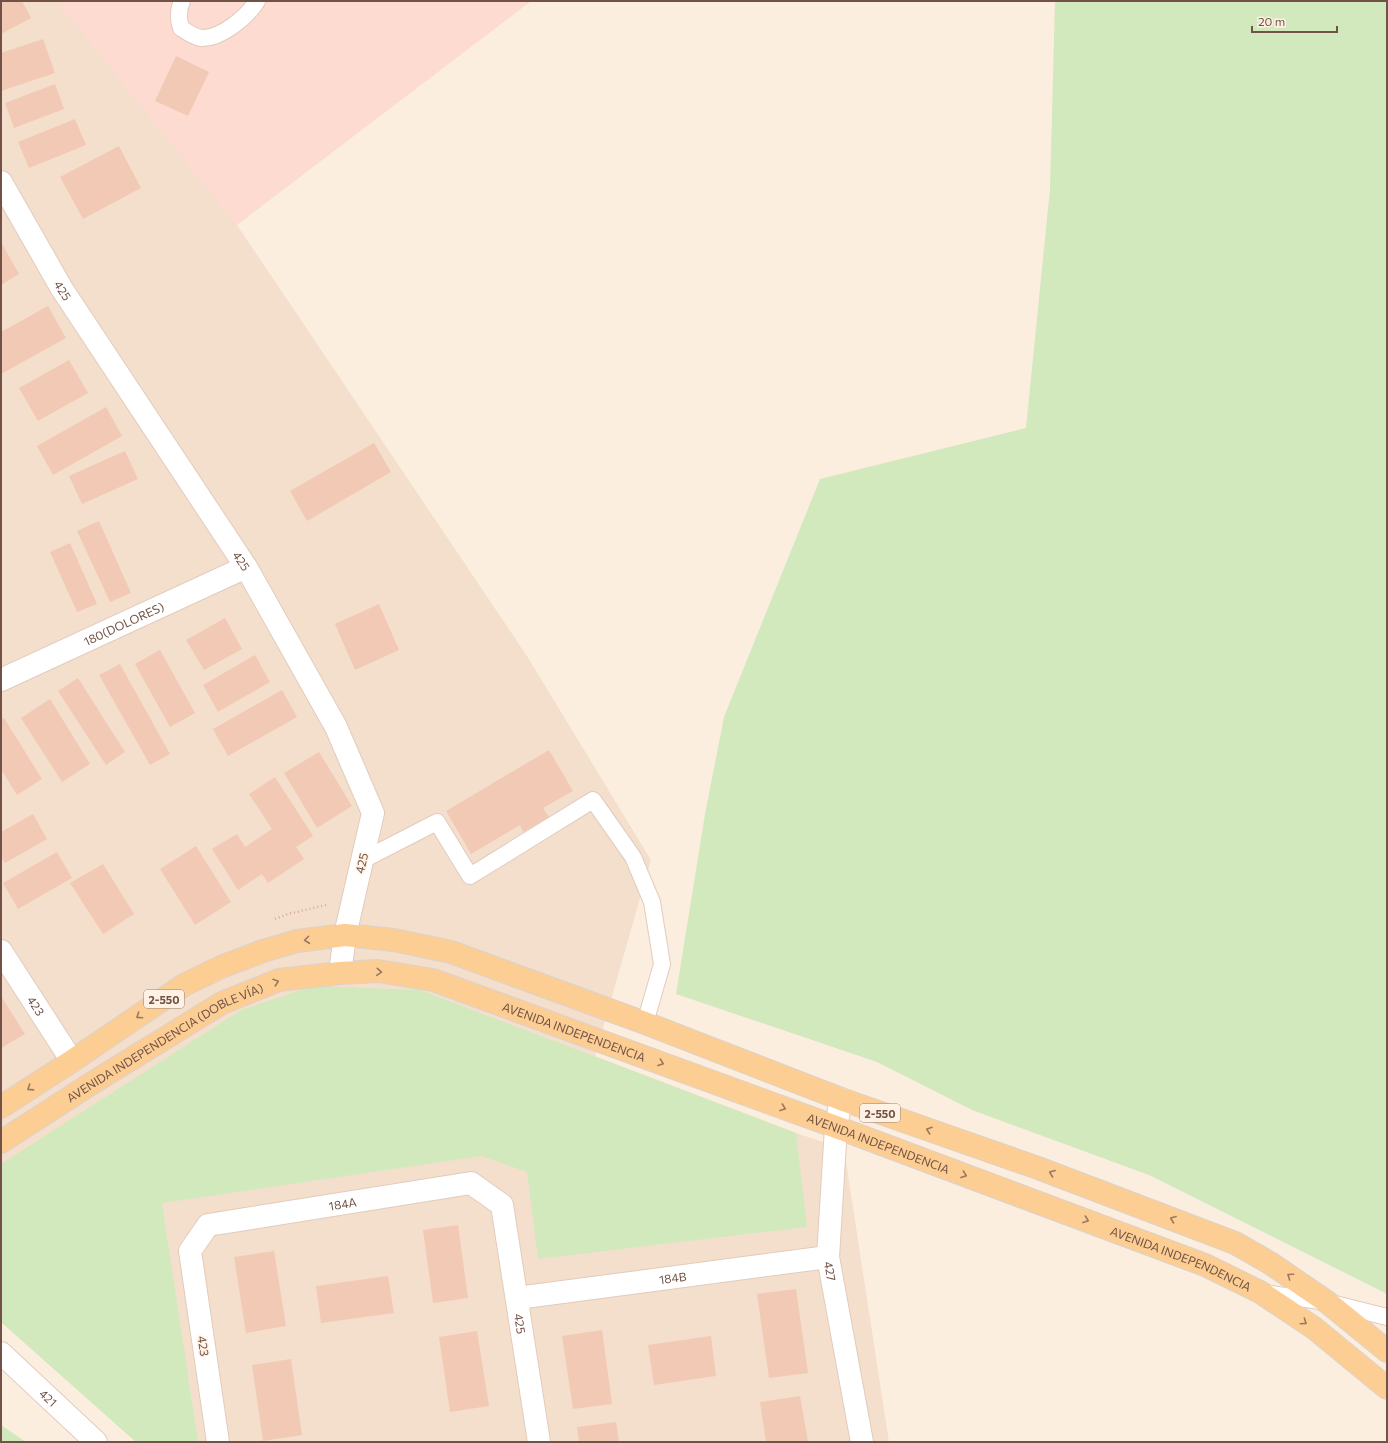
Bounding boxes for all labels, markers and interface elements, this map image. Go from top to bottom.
scale bar [1252,8,1337,34]
text: 20 m [1258,14,1285,28]
street label: 425 [52,278,75,303]
street label: 425 [230,548,253,573]
street label: 180(DOLORES) [81,599,166,648]
street label: 425 [352,851,370,875]
one-way arrow [304,935,310,944]
one-way arrow [375,968,382,977]
one-way arrow [272,978,279,986]
street label: AVENIDA INDEPENDENCIA (DOBLE VÍA) [64,980,265,1105]
road number: 2-550 [144,990,184,1008]
street label: 423 [25,993,48,1018]
street label: AVENIDA INDEPENDENCIA [501,999,648,1064]
one-way arrow [136,1011,143,1019]
one-way arrow [658,1059,665,1067]
one-way arrow [28,1083,35,1090]
one-way arrow [780,1103,787,1112]
road number: 2-550 [860,1104,900,1122]
street label: AVENIDA INDEPENDENCIA [805,1110,952,1176]
one-way arrow [926,1126,933,1135]
one-way arrow [961,1170,968,1178]
one-way arrow [1048,1170,1055,1178]
street label: 184A [328,1194,358,1213]
one-way arrow [1082,1216,1089,1224]
one-way arrow [1170,1216,1177,1224]
street label: AVENIDA INDEPENDENCIA [1109,1223,1254,1294]
street label: 427 [822,1260,839,1282]
street label: 184B [658,1269,687,1286]
one-way arrow [1287,1274,1294,1281]
street label: 425 [512,1312,529,1335]
one-way arrow [1300,1317,1307,1324]
street label: 423 [196,1335,212,1357]
street label: 421 [37,1386,60,1409]

